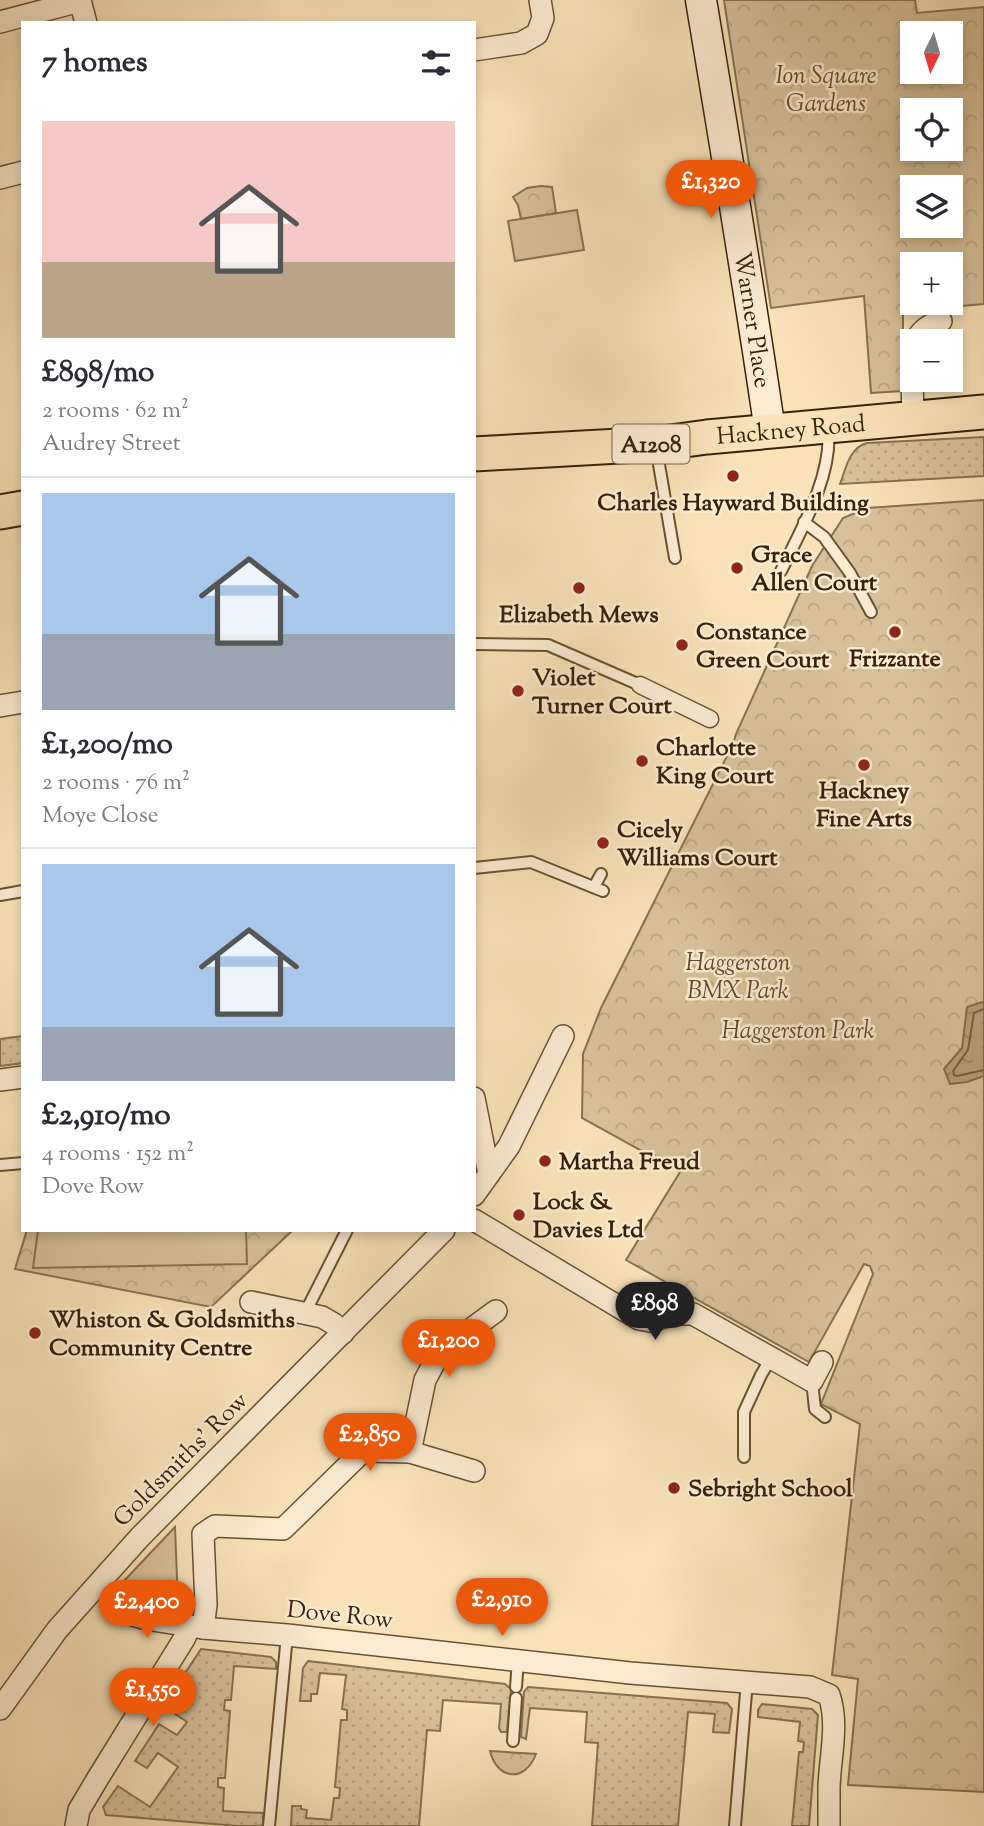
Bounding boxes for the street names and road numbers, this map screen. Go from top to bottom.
street label: Warner Place [724,250,778,390]
street label: Hackney Road [715,408,867,455]
road number: A1208 [612,424,690,464]
street label: Goldsmiths' Row [106,1385,257,1536]
street label: Dove Row [285,1594,395,1638]

